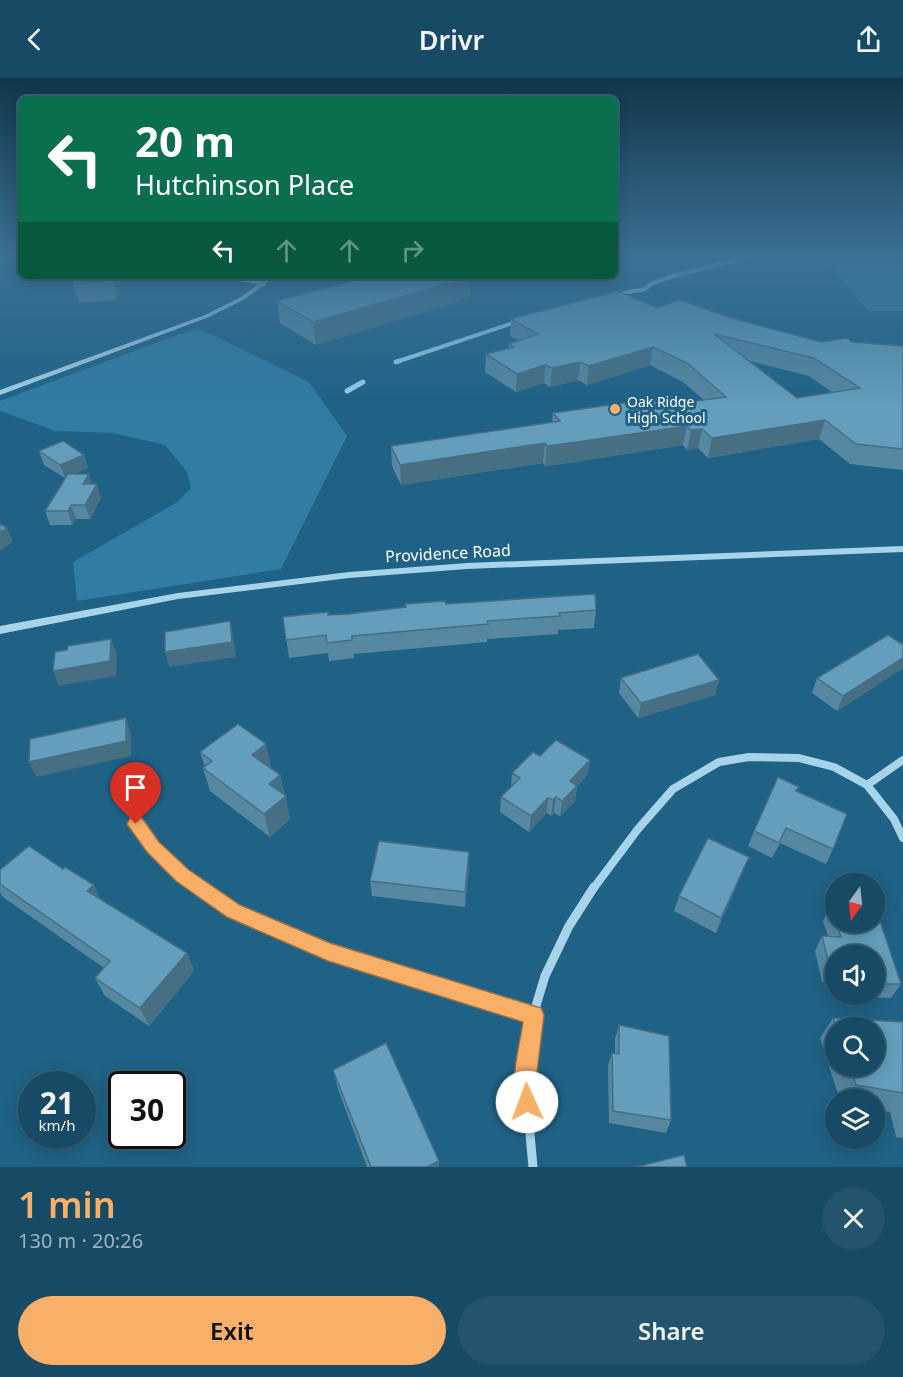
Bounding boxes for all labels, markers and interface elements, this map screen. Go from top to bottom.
text: Drivr [419,21,484,58]
icon: back [18,23,51,56]
icon: share [852,23,885,56]
text: 20 m [135,112,235,169]
icon: left [36,120,114,198]
text: Hutchinson Place [135,166,354,203]
icon: left [207,234,240,267]
icon: ahead [270,234,303,267]
icon: ahead [333,234,366,267]
icon: right [396,234,429,267]
place label: Oak Ridge High School [627,392,706,427]
marker: Oak Ridge High School [608,402,622,416]
street label: Providence Road [385,539,511,567]
pin [110,762,161,824]
icon: arrive [119,771,152,804]
north arrow [825,873,885,933]
map controls [825,873,885,1149]
button: sound [825,945,885,1005]
button: search [825,1017,885,1077]
position arrow [495,1070,559,1134]
speed limit sign: 30 [108,1071,186,1149]
text: 21 [40,1082,74,1123]
button: layers [825,1089,885,1149]
text: km/h [39,1115,75,1135]
text: 1 min [18,1180,116,1229]
button: close [822,1187,885,1250]
text: 130 m · 20:26 [18,1227,143,1254]
button: Exit [18,1296,446,1365]
button: Share [458,1296,885,1365]

